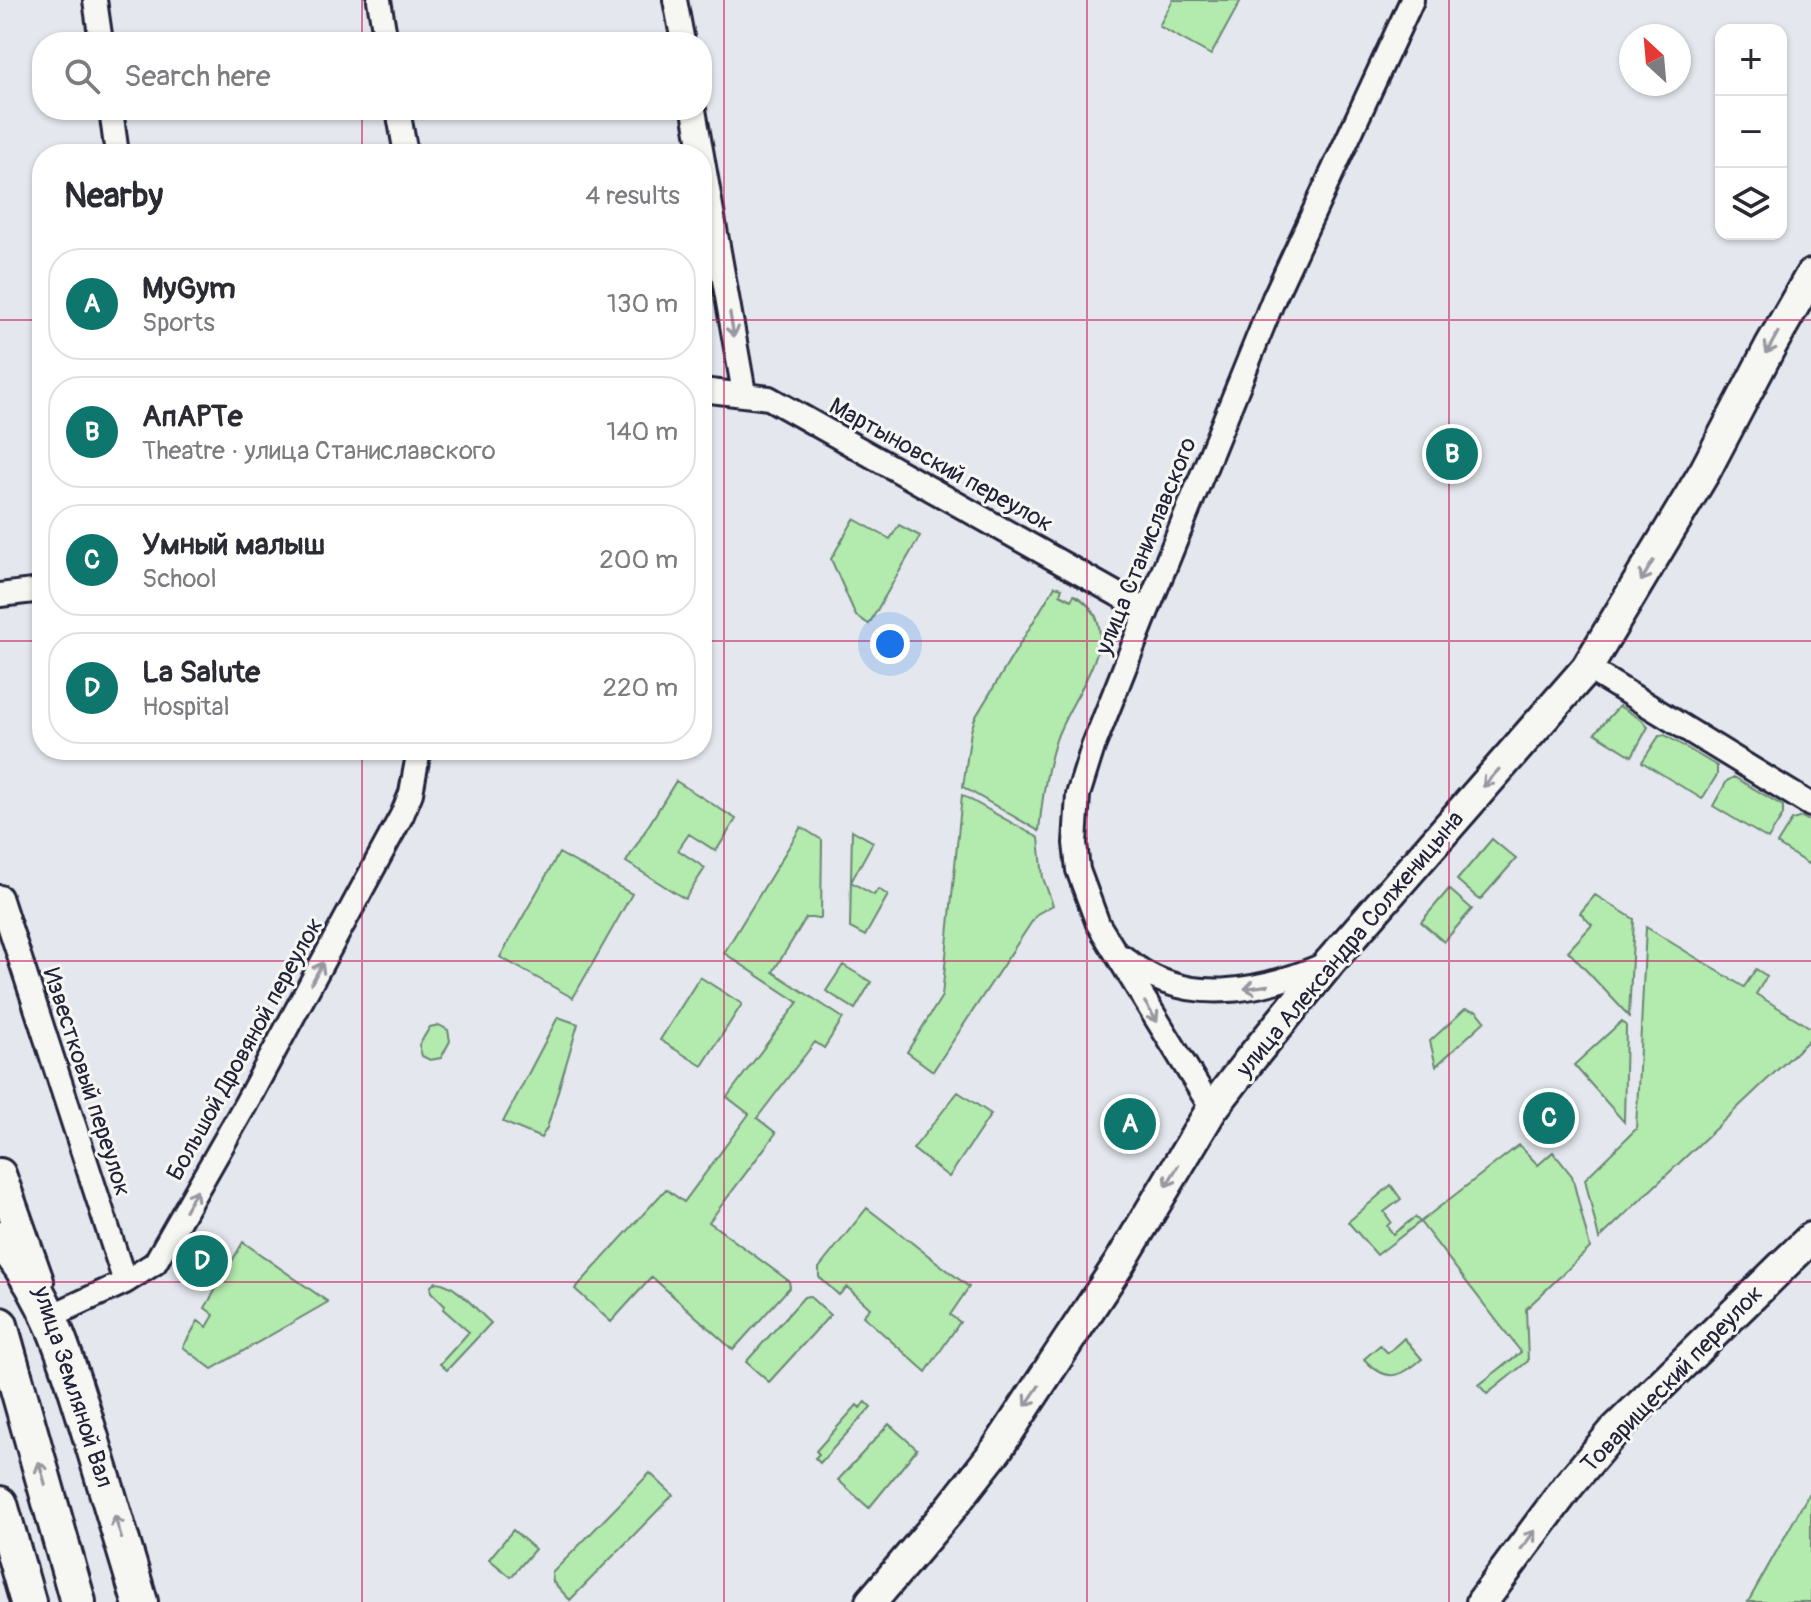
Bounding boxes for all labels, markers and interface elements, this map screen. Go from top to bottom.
north arrow [1619,24,1691,96]
map controls [1715,24,1787,240]
button: + [1715,24,1787,96]
search box [32,32,712,120]
icon: search [60,54,104,98]
text: Search here [124,58,271,95]
button: − [1715,96,1787,168]
button: layers [1715,168,1787,240]
text: Nearby [64,175,163,218]
text: 4 results [585,180,680,212]
text: MyGym [142,270,236,307]
text: A [84,288,100,320]
text: 130 m [607,288,678,320]
text: Sports [142,307,215,339]
one-way arrow [725,312,740,337]
one-way arrow [1764,331,1780,354]
street label: Мартыновский переулок [824,391,1058,539]
text: АпАРТе [142,398,243,435]
text: B [85,416,99,448]
text: 140 m [606,416,678,448]
pin: B [1426,424,1478,484]
street label: улица Станиславского [1089,433,1203,660]
text: Theatre · улица Станиславского [142,435,496,467]
text: Умный малыш [142,526,325,563]
text: C [84,544,100,576]
text: 200 m [599,544,678,576]
one-way arrow [1639,559,1655,582]
text: School [142,563,217,595]
your location [870,624,910,664]
text: La Salute [142,654,260,691]
text: D [84,672,100,704]
text: 220 m [602,672,678,704]
text: Hospital [142,691,230,723]
one-way arrow [1483,768,1501,788]
street label: улица Александра Солженицына [1229,805,1470,1084]
street label: Большой Дровяной переулок [161,912,329,1186]
one-way arrow [310,961,325,985]
street label: Известковый переулок [36,964,138,1200]
one-way arrow [1243,980,1269,995]
one-way arrow [1144,1000,1160,1023]
pin: C [1523,1088,1575,1148]
pin: A [1104,1094,1156,1154]
one-way arrow [1163,1164,1179,1187]
one-way arrow [183,1189,199,1212]
pin: D [176,1231,228,1291]
street label: Товарищеский переулок [1575,1279,1769,1479]
street label: улица Земляной Вал [26,1282,119,1491]
one-way arrow [1024,1384,1040,1406]
one-way arrow [33,1460,48,1486]
one-way arrow [110,1515,125,1541]
one-way arrow [1520,1529,1537,1551]

